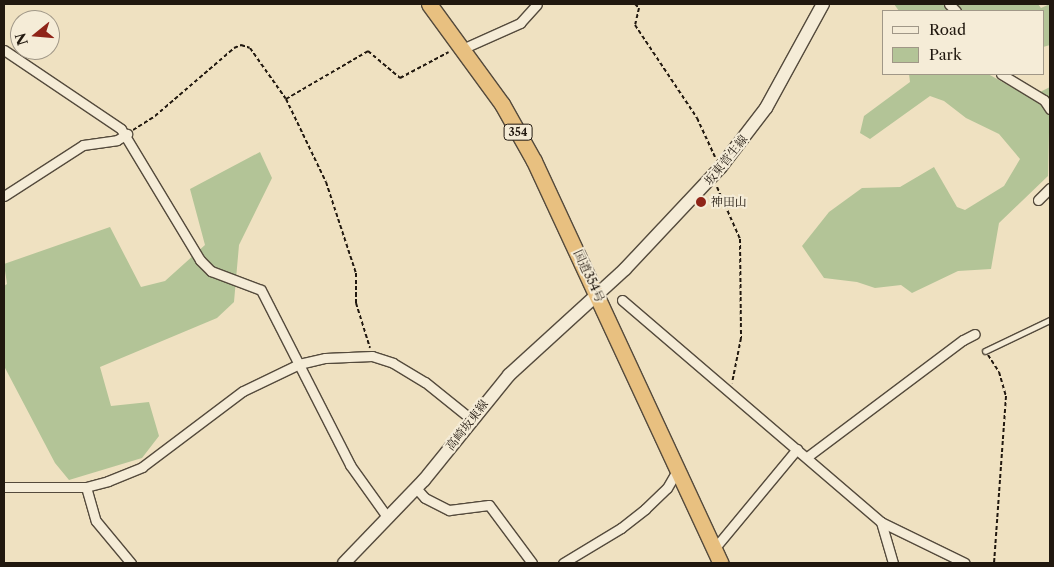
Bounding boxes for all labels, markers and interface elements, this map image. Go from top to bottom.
north arrow [10,10,60,60]
legend [882,10,1044,75]
text: Road [929,20,966,39]
text: N [11,31,32,48]
text: Park [929,45,962,64]
road number: 354 [503,124,533,140]
street label: 坂東菅生線 [702,132,750,188]
place label: 神田山 [711,195,747,209]
marker: 神田山 [695,196,707,208]
street label: 国道354号 [571,248,607,304]
street label: 高崎坂東線 [443,397,491,453]

